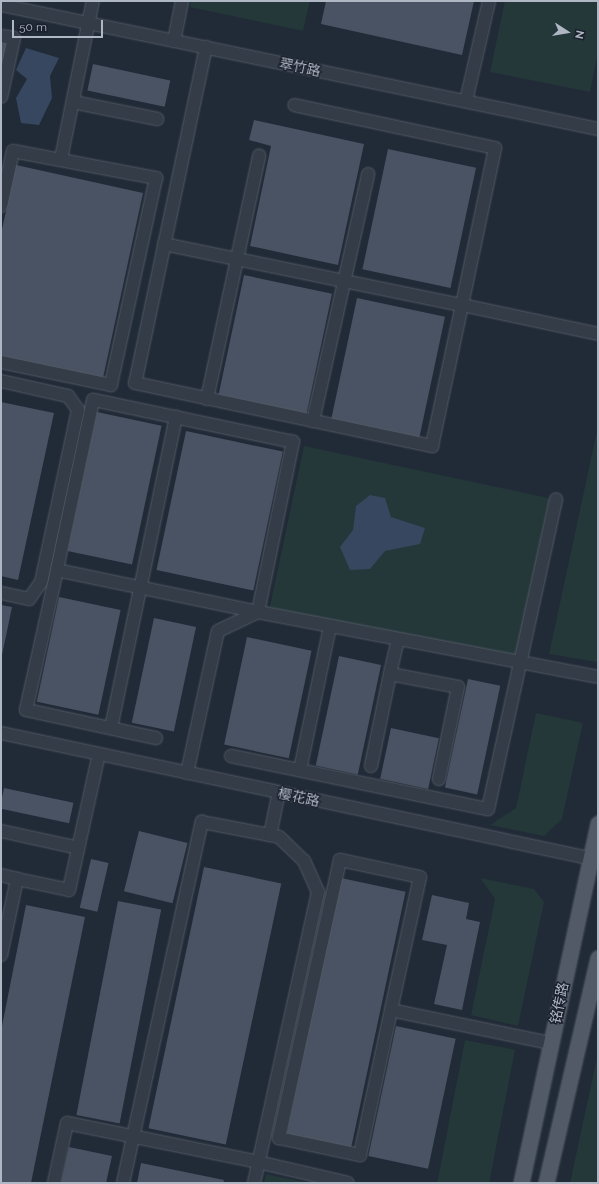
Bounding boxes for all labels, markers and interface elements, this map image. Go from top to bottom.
scale bar [14,12,105,38]
north arrow [547,12,587,52]
text: 50 m [19,20,47,34]
text: N [572,29,586,40]
street label: 翠竹路 [278,54,322,80]
street label: 樱花路 [277,784,321,810]
street label: 铭传路 [546,981,572,1025]

